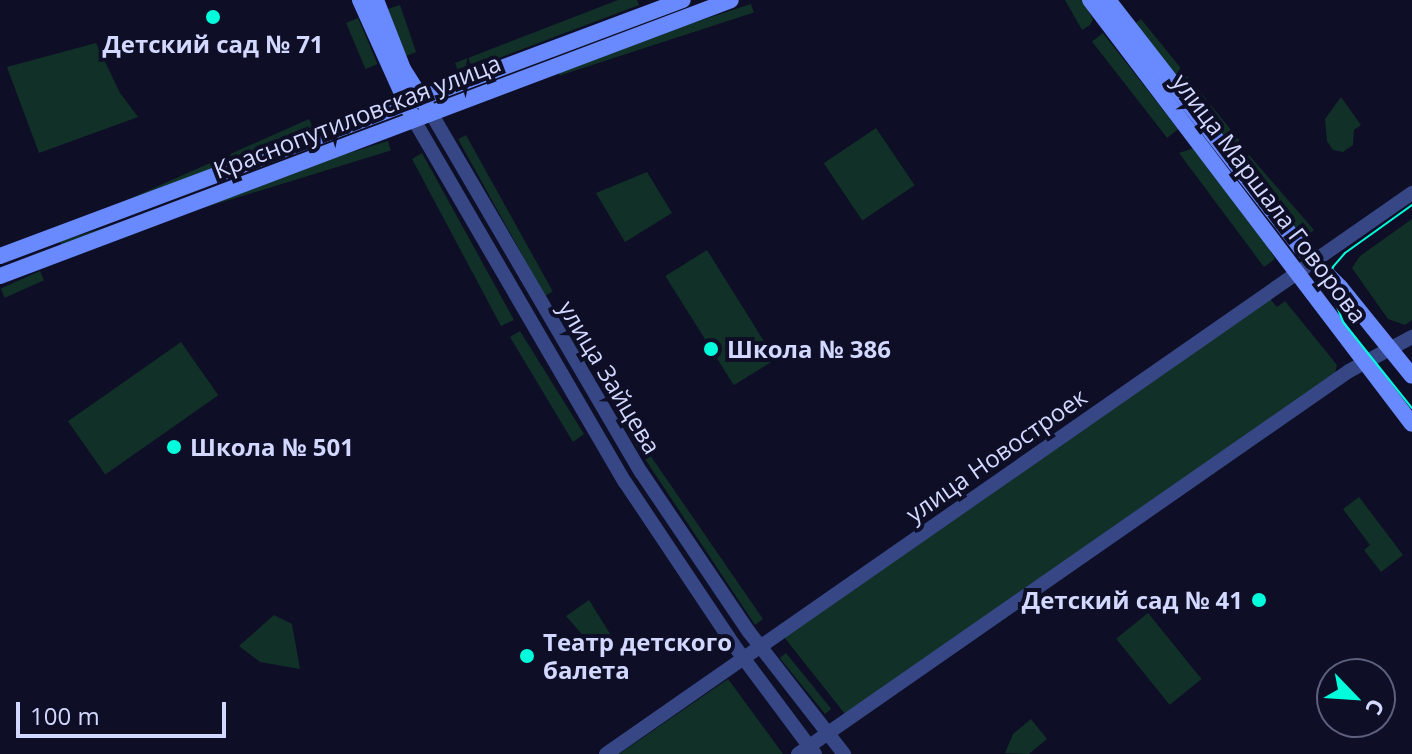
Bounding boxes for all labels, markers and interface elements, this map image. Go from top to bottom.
marker: Детский сад № 71 [204,8,222,26]
place label: Детский сад № 71 [102,30,324,58]
street label: Краснопутиловская улица [209,48,505,184]
street label: улица Маршала Говорова [1167,68,1373,328]
street label: улица Зайцева [553,295,667,459]
place label: Школа № 386 [727,335,891,363]
marker: Школа № 386 [702,340,720,358]
street label: улица Новостроек [900,382,1092,528]
place label: Школа № 501 [190,433,354,461]
marker: Школа № 501 [165,438,183,456]
place label: Детский сад № 41 [1022,586,1243,614]
marker: Детский сад № 41 [1250,591,1268,609]
place label: Театр детского балета [543,628,732,684]
marker: Театр детского балета [518,647,536,665]
north arrow [1316,658,1396,738]
scale bar [20,686,230,736]
text: С [1359,695,1392,720]
text: 100 m [30,699,100,732]

